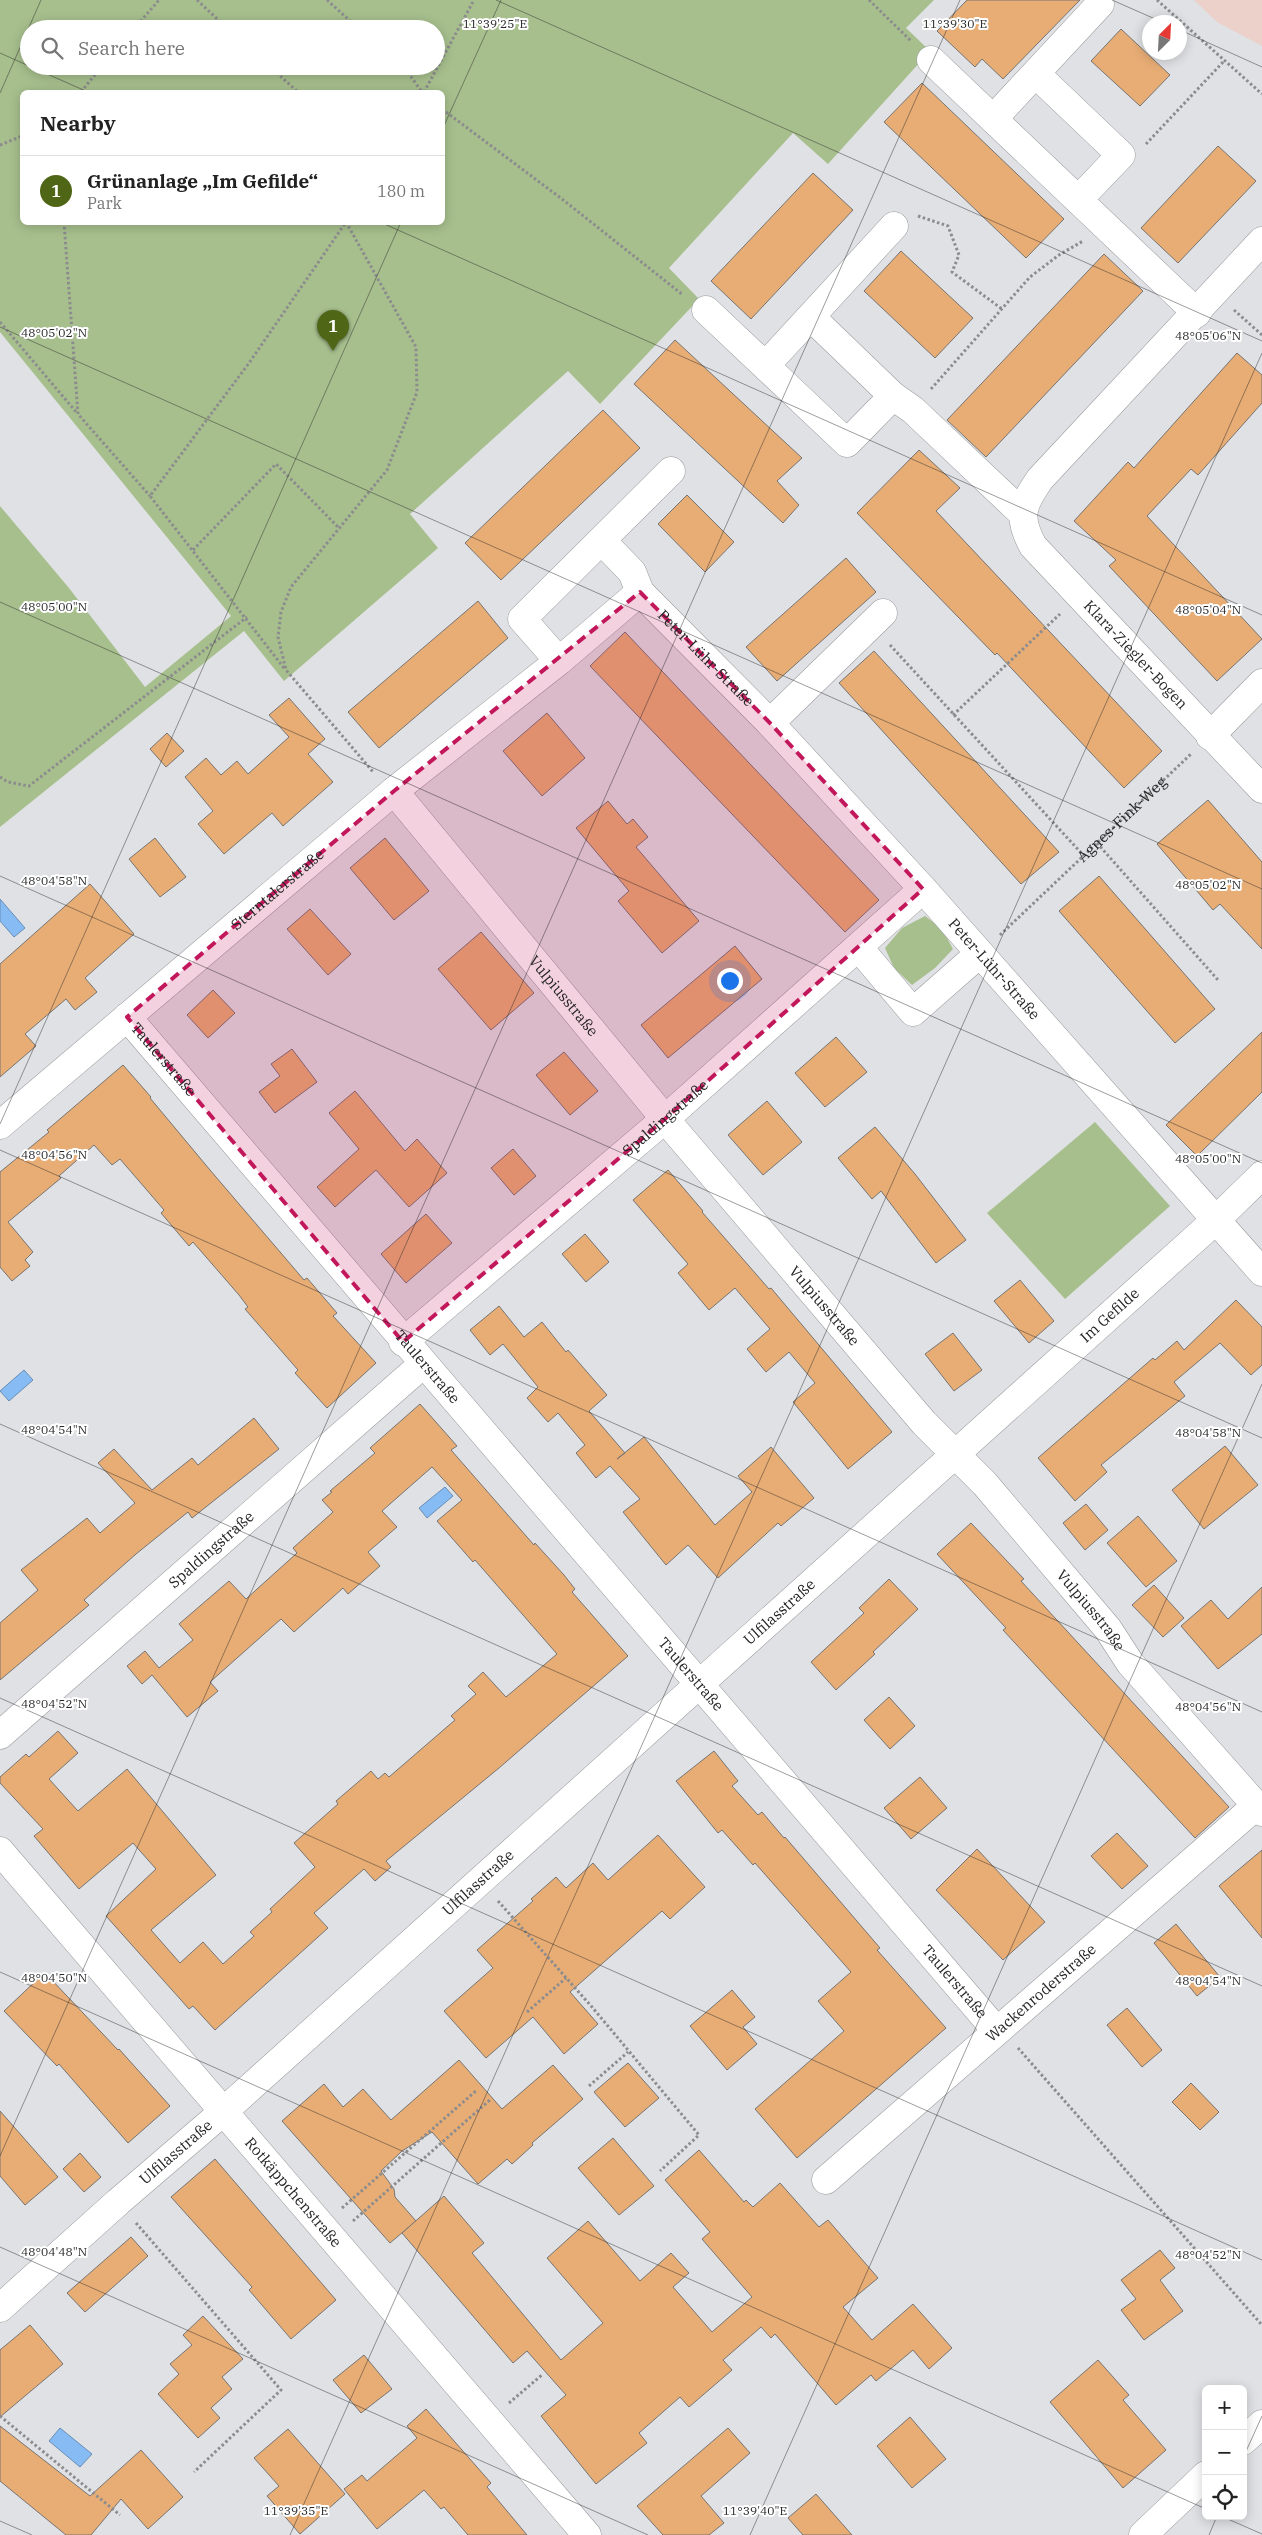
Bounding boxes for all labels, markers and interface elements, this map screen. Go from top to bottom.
north arrow [1142,15,1187,60]
text: 11°39'25"E [463,16,527,31]
text: 11°39'30"E [923,16,987,31]
search box [20,20,445,75]
icon: search [38,34,66,62]
text: Search here [78,36,185,60]
text: Nearby [40,109,116,137]
text: Grünanlage „Im Gefilde“ [87,169,318,193]
text: 1 [51,181,61,201]
text: 180 m [377,181,425,201]
text: Park [87,193,122,213]
pin: 1 [317,310,349,351]
text: 48°05'02"N [21,325,87,340]
text: 48°05'06"N [1175,328,1241,343]
street label: Klara-Ziegler-Bogen [1080,596,1192,713]
text: 48°05'00"N [21,599,87,614]
text: 48°05'04"N [1175,602,1241,617]
street label: Peter-Lühr-Straße [654,605,758,710]
street label: Agnes-Fink-Weg [1073,772,1170,866]
street label: Sterntalerstraße [227,844,328,934]
text: 48°04'58"N [21,873,87,888]
text: 48°05'02"N [1175,877,1241,892]
street label: Peter-Lühr-Straße [944,914,1044,1023]
street label: Vulpiusstraße [525,952,603,1040]
your location [717,968,743,994]
street label: Taulerstraße [127,1019,201,1100]
street label: Spaldingstraße [618,1075,712,1160]
text: 48°04'56"N [21,1147,87,1162]
text: 48°05'00"N [1175,1151,1241,1166]
street label: Vulpiusstraße [785,1262,864,1349]
street label: Im Gefilde [1076,1283,1143,1346]
street label: Taulerstraße [391,1326,464,1407]
text: 48°04'54"N [21,1422,87,1437]
text: 48°04'58"N [1175,1425,1241,1440]
street label: Spaldingstraße [164,1507,258,1592]
street label: Vulpiusstraße [1053,1566,1130,1654]
street label: Ulfilasstraße [739,1574,819,1649]
street label: Taulerstraße [654,1633,728,1715]
text: 48°04'52"N [21,1696,87,1711]
text: 48°04'56"N [1175,1699,1241,1714]
street label: Ulfilasstraße [438,1845,518,1919]
street label: Wackenroderstraße [982,1940,1100,2046]
street label: Taulerstraße [918,1941,992,2022]
text: 48°04'50"N [21,1970,87,1985]
text: 48°04'54"N [1175,1973,1241,1988]
street label: Ulfilasstraße [135,2115,216,2188]
street label: Rotkäppchenstraße [241,2133,346,2251]
text: 48°04'48"N [21,2244,87,2259]
text: 48°04'52"N [1175,2247,1241,2262]
map controls [1202,2385,1247,2520]
button: + [1202,2385,1247,2430]
button: − [1202,2430,1247,2475]
button: locate [1202,2475,1247,2520]
text: 11°39'35"E [264,2503,328,2518]
text: 11°39'40"E [723,2503,787,2518]

